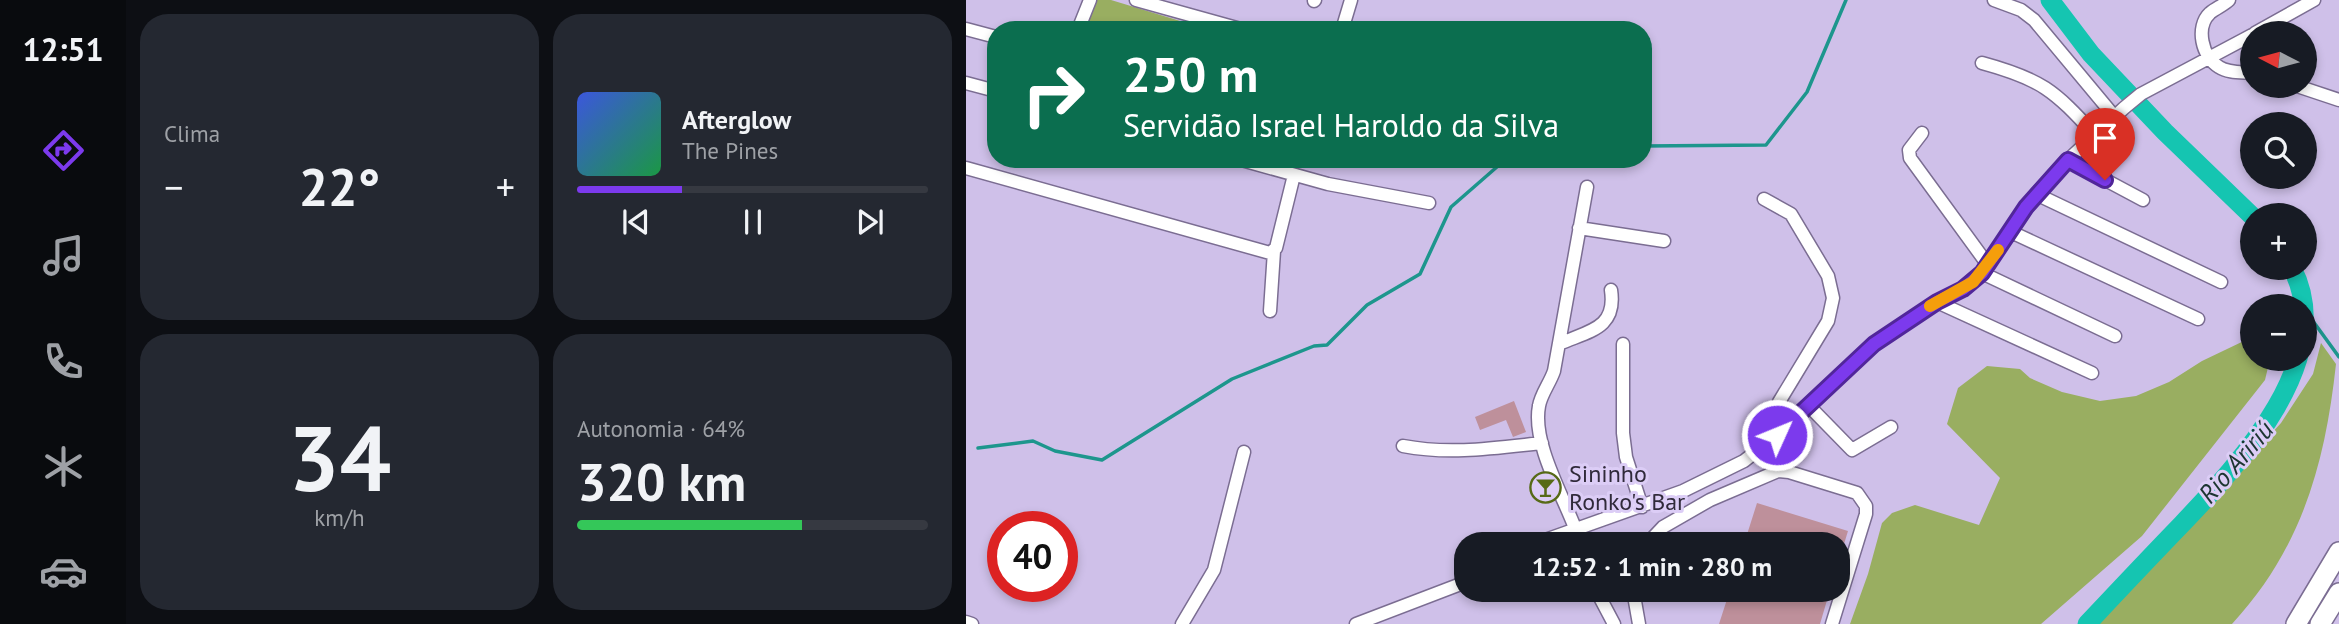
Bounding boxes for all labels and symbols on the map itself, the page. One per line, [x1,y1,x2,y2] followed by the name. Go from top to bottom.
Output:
[2240,21,2317,98] north arrow
[2075,108,2135,180] pin
[1740,398,1814,472] position arrow
[2191,414,2280,510] water label: Rio Aririú
[1569,458,1685,517] place label: Sininho Ronko's Bar
[1529,471,1563,505] bar icon: Sininho Ronko's Bar
[987,511,1078,602] speed limit sign: 40

